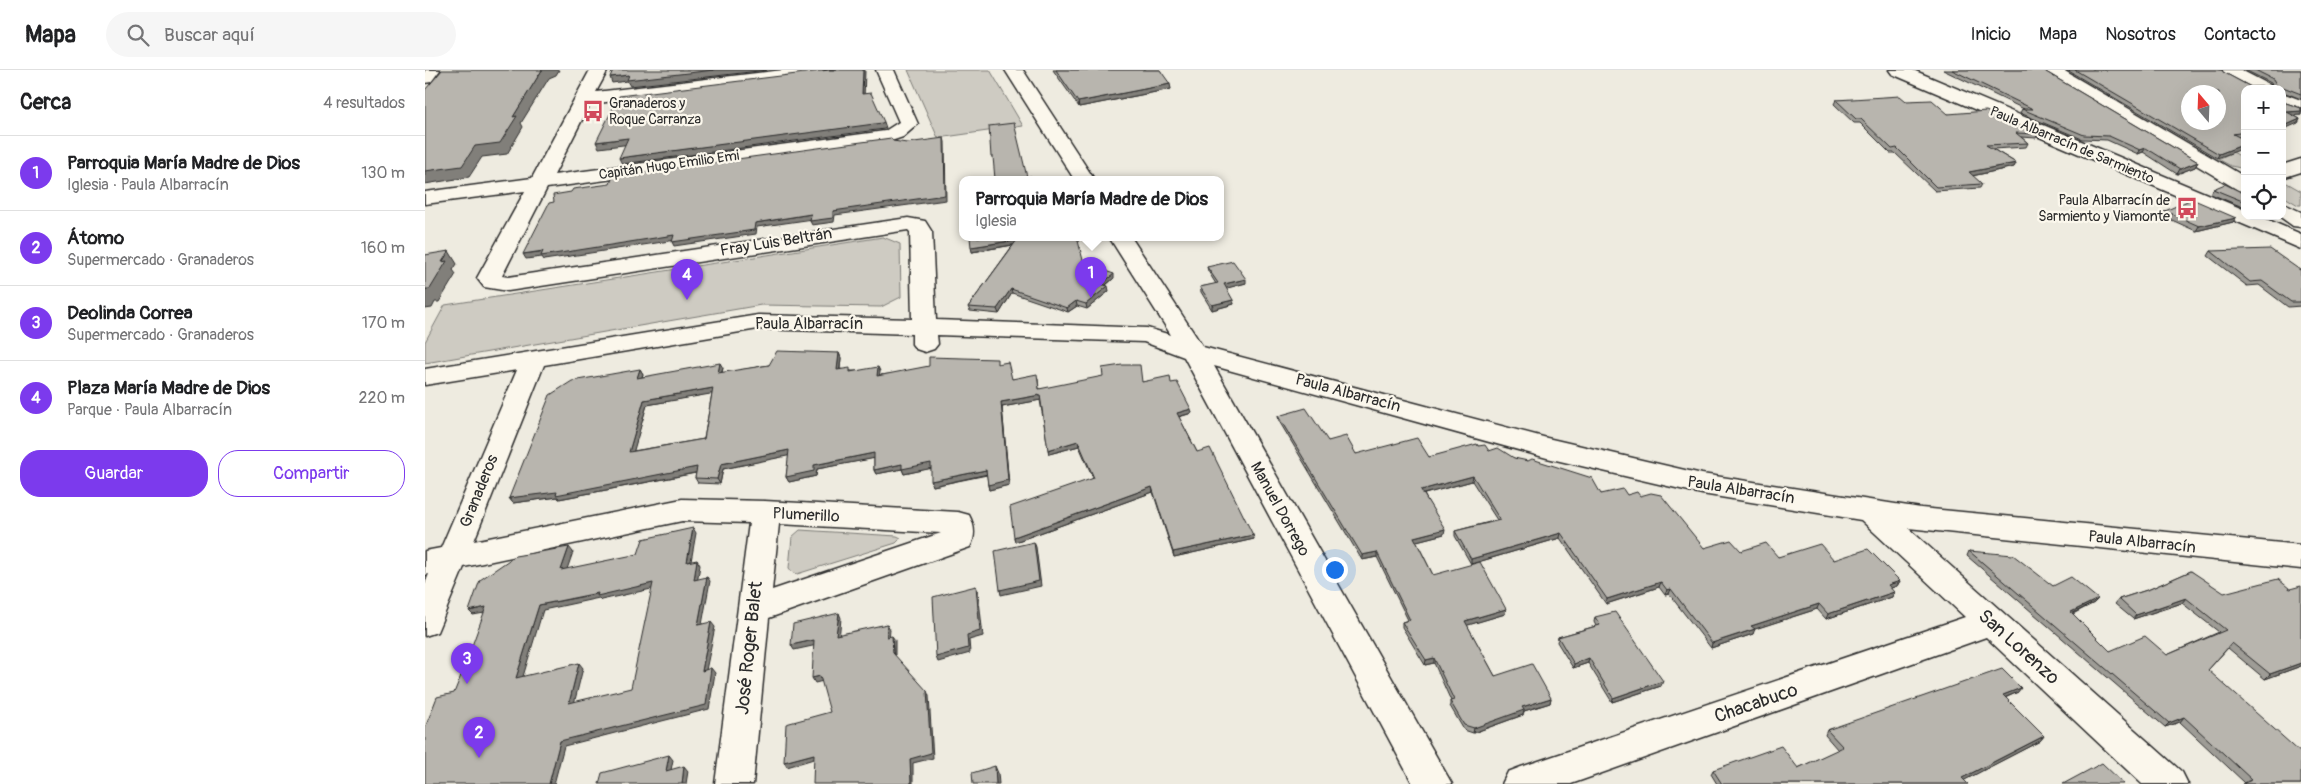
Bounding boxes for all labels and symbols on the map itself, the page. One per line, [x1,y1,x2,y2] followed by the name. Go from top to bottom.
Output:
[2181,85,2226,130] north arrow
[609,95,701,128] place label: Granaderos y Roque Carranza
[580,98,606,124] bus stop icon: Granaderos y Roque Carranza
[1987,103,2157,188] street label: Paula Albarracín de Sarmiento
[598,147,741,183] street label: Capitán Hugo Emilio Emi
[2038,192,2170,225] place label: Paula Albarracín de Sarmiento y Viamonte
[2174,195,2200,221] bus stop icon: Paula Albarracín de Sarmiento y Viamonte
[719,223,833,261] street label: Fray Luis Beltrán
[1075,257,1107,298] pin: 1
[671,259,703,300] pin: 4
[755,314,863,334] street label: Paula Albarracín
[1293,369,1403,417] street label: Paula Albarracín
[455,452,503,530] street label: Granaderos
[1246,458,1314,560] street label: Manuel Dorrego
[1686,472,1796,508] street label: Paula Albarracín
[772,503,840,527] street label: Plumerillo
[2087,526,2197,558] street label: Paula Albarracín
[1322,557,1348,583] your location
[730,580,768,716] street label: José Roger Balet
[1973,604,2065,690] street label: San Lorenzo
[451,643,483,684] pin: 3
[1711,678,1801,728] street label: Chacabuco
[463,717,495,758] pin: 2

